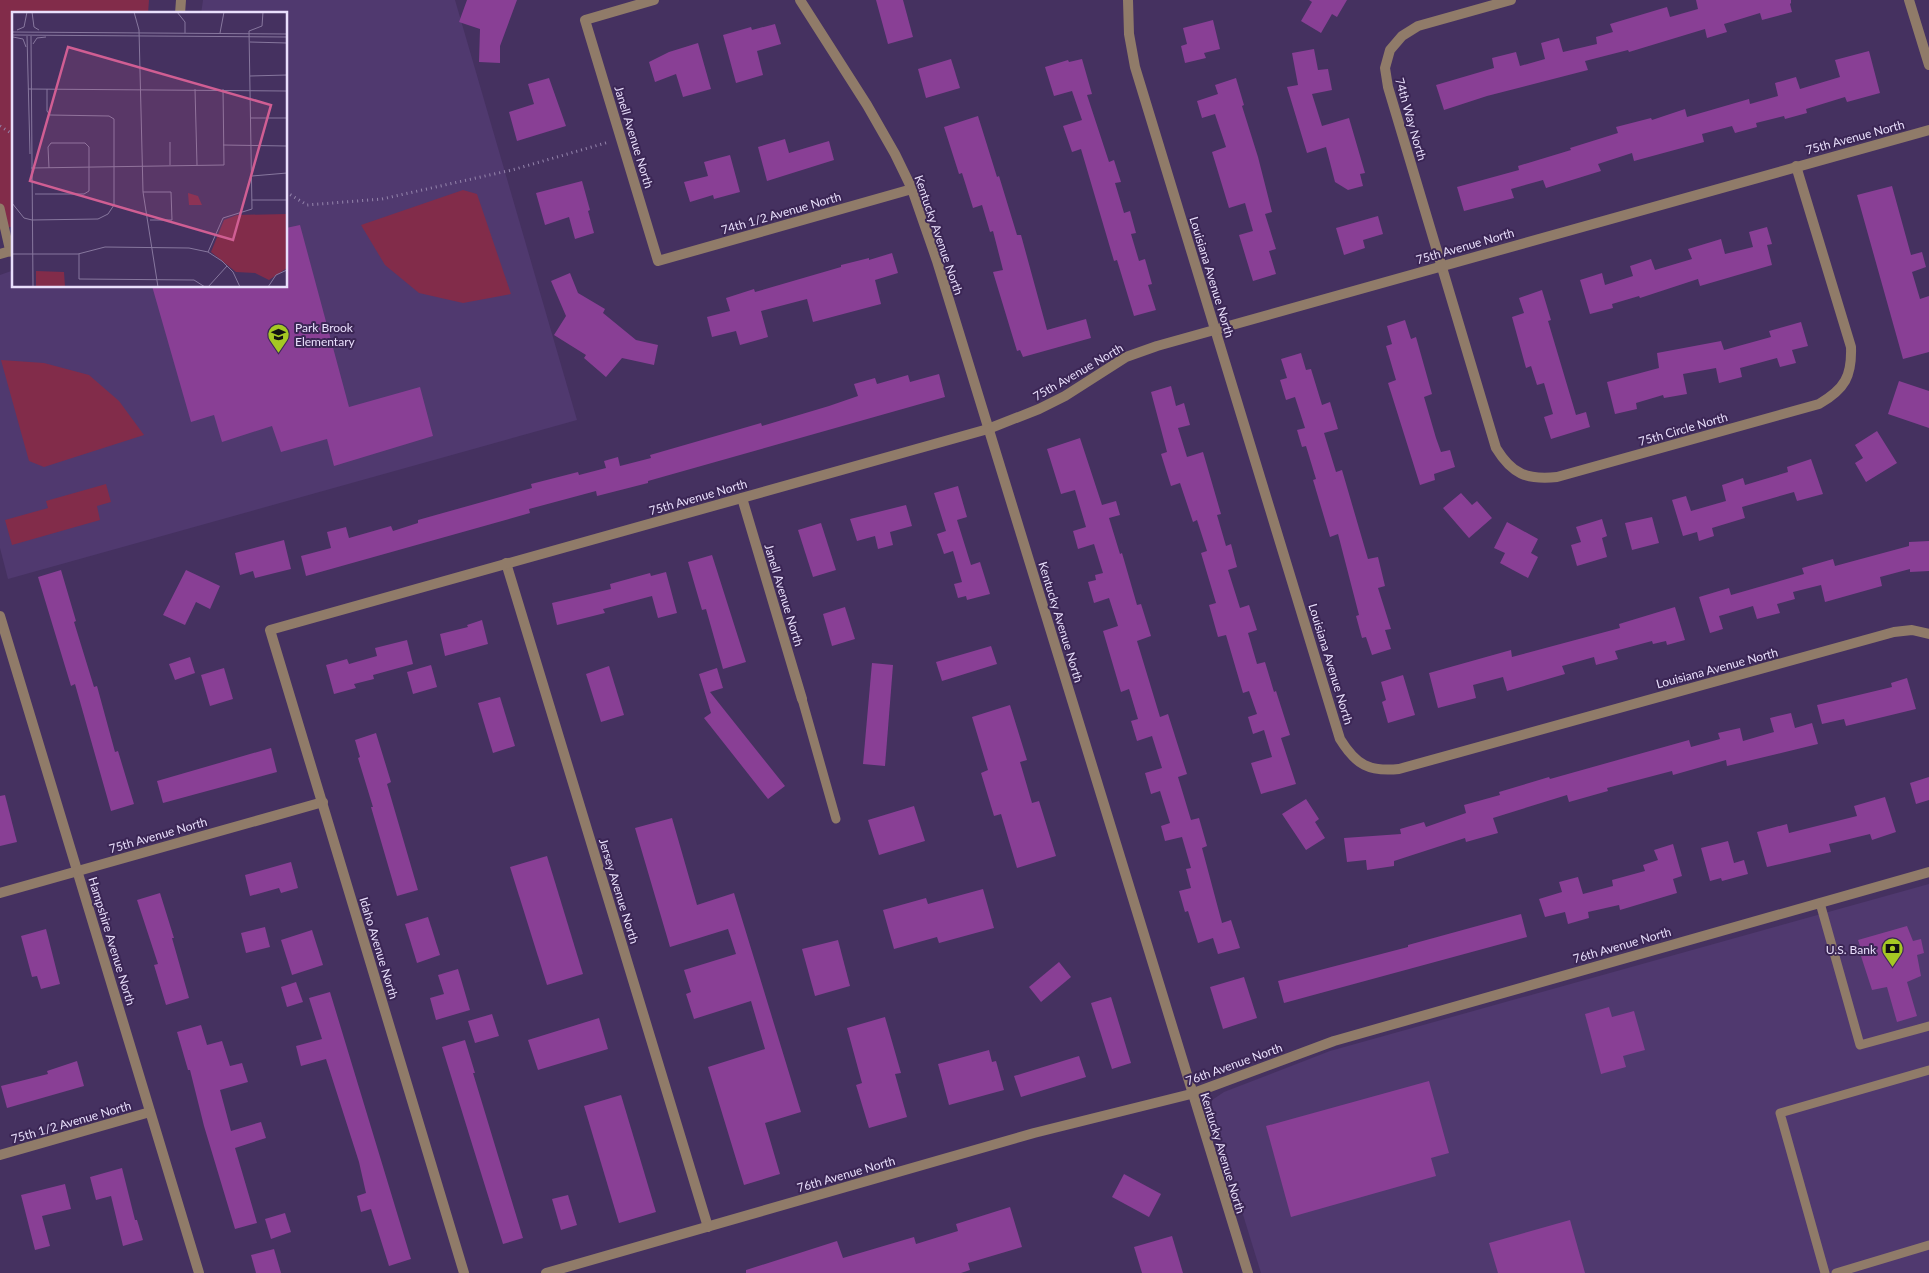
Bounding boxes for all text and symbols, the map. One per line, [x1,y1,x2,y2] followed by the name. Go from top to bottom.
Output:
[12,12,288,288] inset map
[1392,76,1430,162] street label: 74th Way North
[611,84,657,190] street label: Janell Avenue North
[1804,117,1906,157] street label: 75th Avenue North
[911,173,967,297] street label: Kentucky Avenue North
[719,189,843,237] street label: 74th 1/2 Avenue North
[1186,215,1238,339] street label: Louisiana Avenue North
[1414,225,1516,267] street label: 75th Avenue North
[295,320,355,349] place label: Park Brook Elementary
[267,322,291,353] school or university icon: Park Brook Elementary
[1030,340,1126,404] street label: 75th Avenue North
[1637,409,1729,449] street label: 75th Circle North
[647,476,749,518] street label: 75th Avenue North
[761,542,807,648] street label: Janell Avenue North
[1035,560,1087,684] street label: Kentucky Avenue North
[1305,602,1357,726] street label: Louisiana Avenue North
[1654,645,1780,691] street label: Louisiana Avenue North
[107,814,209,856] street label: 75th Avenue North
[596,836,642,946] street label: Jersey Avenue North
[85,875,139,1007] street label: Hampshire Avenue North
[356,895,402,1001] street label: Idaho Avenue North
[1571,924,1673,966] street label: 76th Avenue North
[1880,937,1904,968] bank icon: U.S. Bank
[1826,942,1877,957] place label: U.S. Bank
[1184,1040,1284,1088] street label: 76th Avenue North
[1197,1091,1249,1215] street label: Kentucky Avenue North
[9,1098,133,1146] street label: 75th 1/2 Avenue North
[795,1153,897,1195] street label: 76th Avenue North

